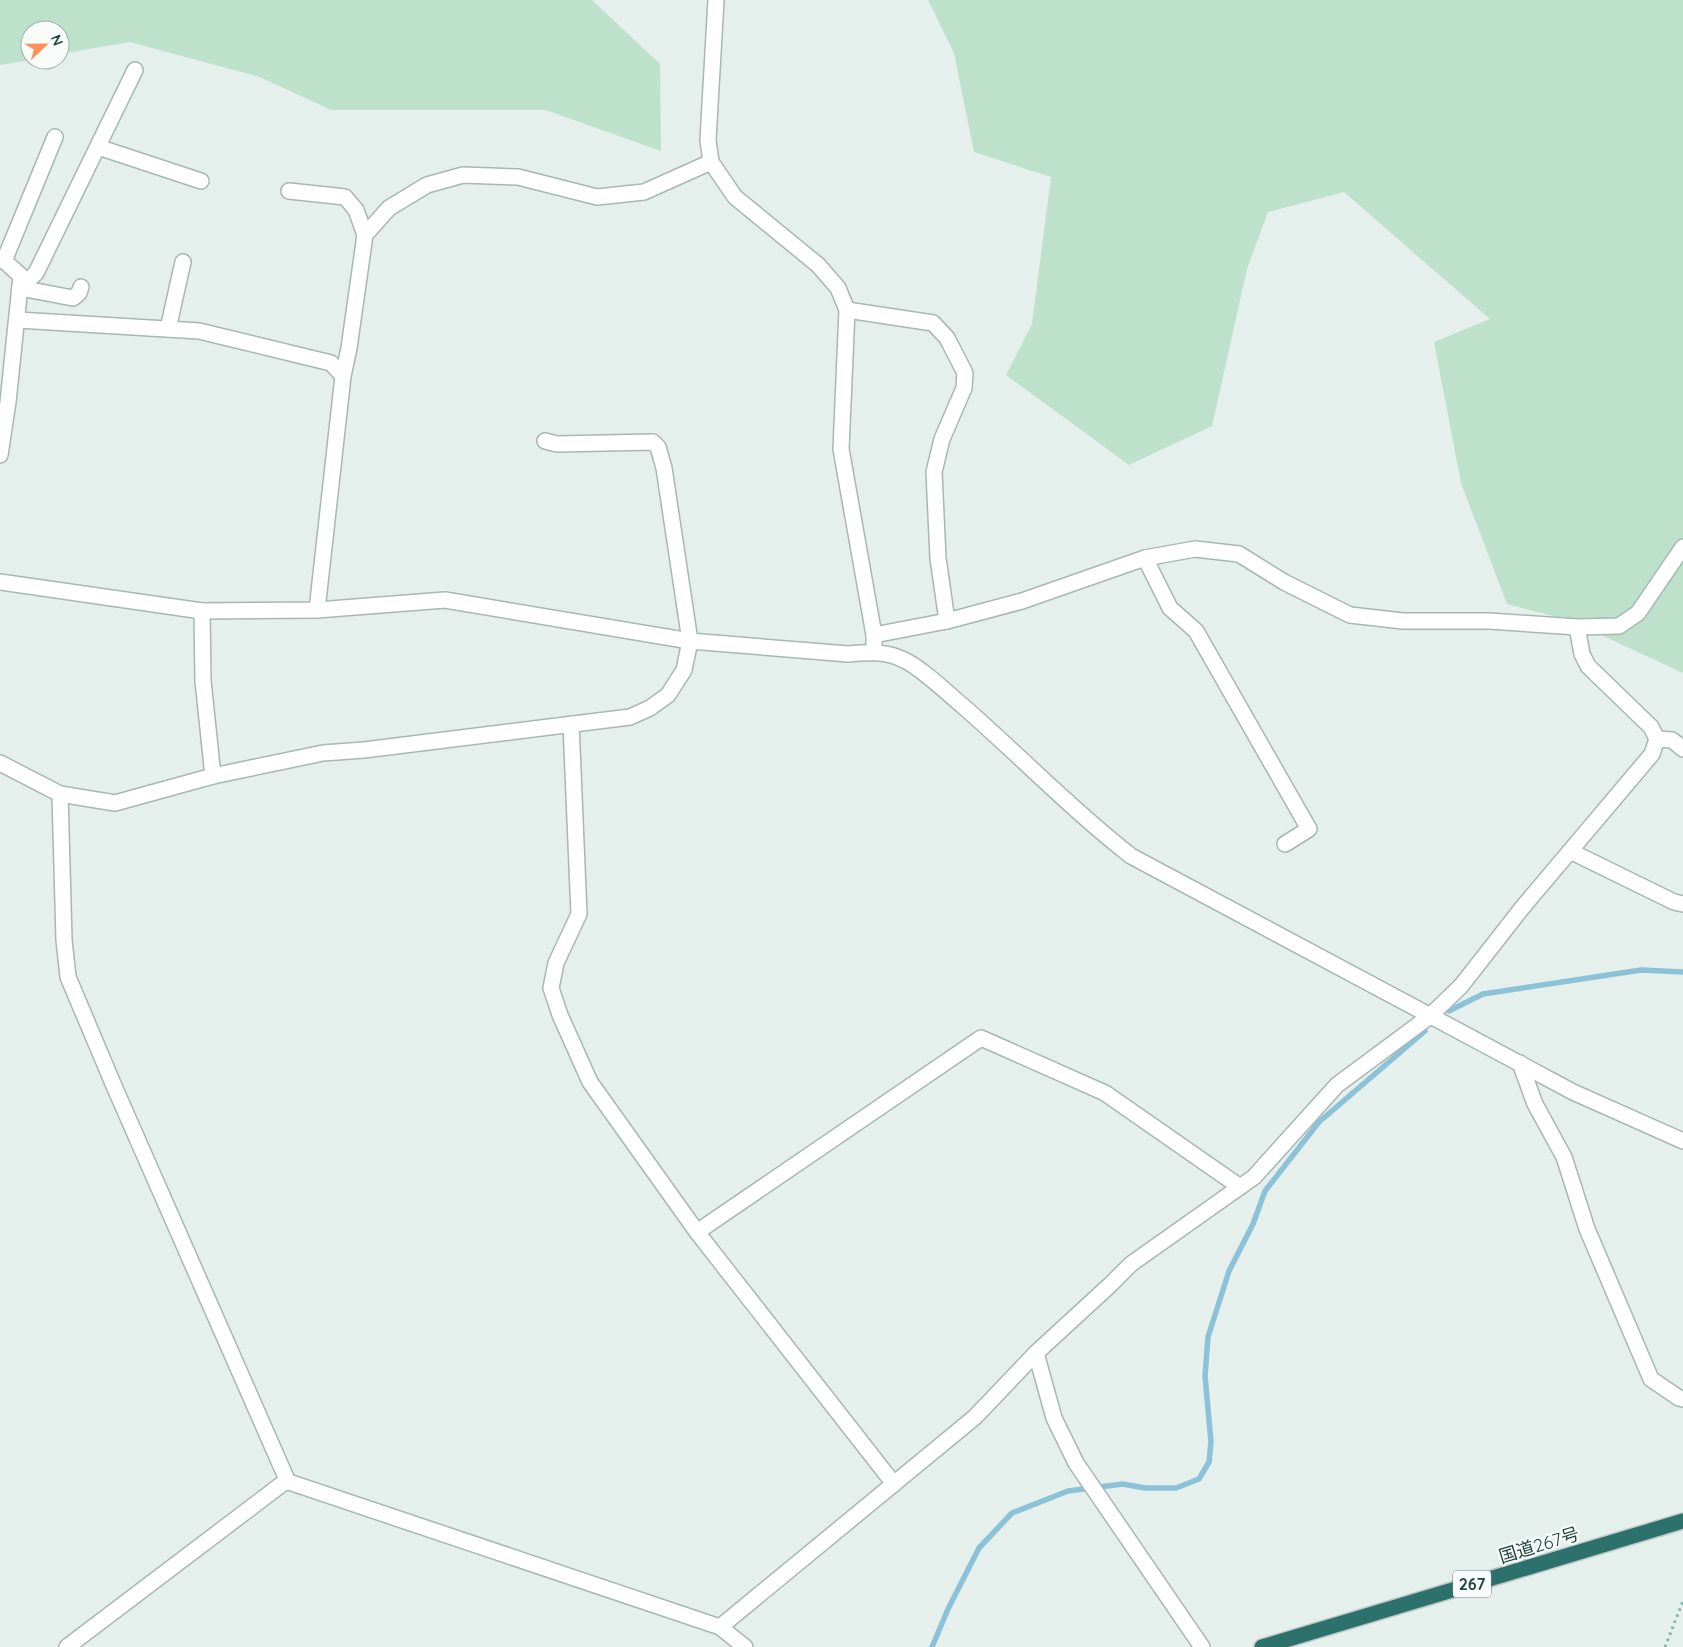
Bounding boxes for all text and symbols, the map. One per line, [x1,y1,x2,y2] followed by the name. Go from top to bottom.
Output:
[20,20,70,70] north arrow
[47,32,67,48] text: N
[1496,1522,1582,1568] street label: 国道267号
[1453,1570,1491,1598] road number: 267

